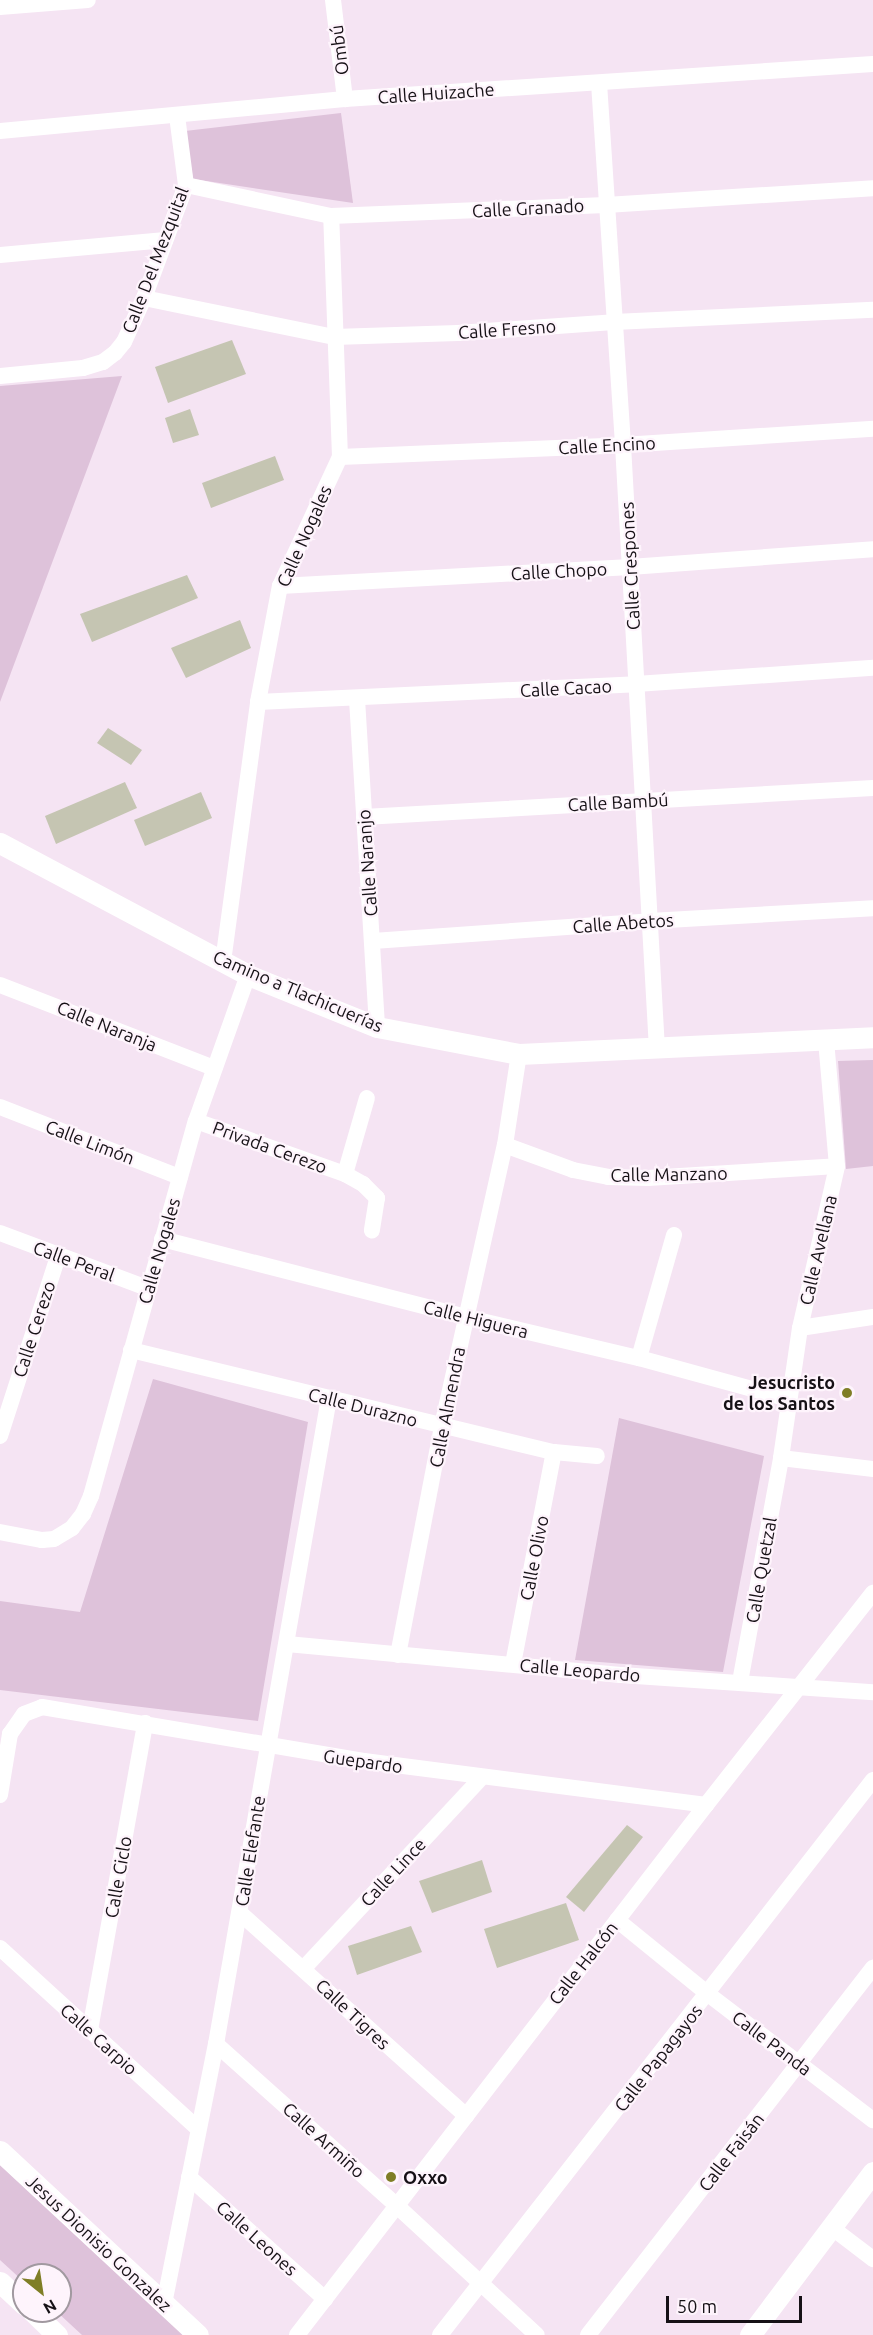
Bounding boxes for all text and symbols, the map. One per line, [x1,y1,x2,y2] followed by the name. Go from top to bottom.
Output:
[325,24,353,76] street label: Ombú
[377,78,495,108] street label: Calle Huizache
[117,184,193,336] street label: Calle Del Mezquital
[471,194,585,222] street label: Calle Granado
[457,315,557,343] street label: Calle Fresno
[558,432,656,458] street label: Calle Encino
[272,482,336,590] street label: Calle Nogales
[616,501,644,631] street label: Calle Crespones
[510,558,608,584] street label: Calle Chopo
[519,675,613,701] street label: Calle Cacao
[567,789,669,815] street label: Calle Bambú
[352,809,382,917] street label: Calle Naranjo
[572,909,674,937] street label: Calle Abetos
[210,945,386,1037] street label: Camino a Tlachicuerías
[54,996,160,1056] street label: Calle Naranja
[42,1115,138,1169] street label: Calle Limón
[210,1116,330,1178] street label: Privada Cerezo
[610,1162,728,1186] street label: Calle Manzano
[795,1193,841,1307] street label: Calle Avellana
[134,1196,184,1306] street label: Calle Nogales
[30,1236,118,1286] street label: Calle Peral
[8,1278,60,1380] street label: Calle Cerezo
[421,1296,531,1342] street label: Calle Higuera
[425,1345,469,1469] street label: Calle Almendra
[723,1372,835,1414] place label: Jesucristo de los Santos
[306,1383,420,1431] street label: Calle Durazno
[840,1386,854,1400] marker: Jesucristo de los Santos
[515,1514,553,1602] street label: Calle Olivo
[741,1515,781,1625] street label: Calle Quetzal
[519,1654,641,1686] street label: Calle Leopardo
[322,1745,404,1777] street label: Guepardo
[231,1794,269,1908] street label: Calle Elefante
[356,1833,430,1911] street label: Calle Lince
[100,1834,136,1920] street label: Calle Ciclo
[544,1917,622,2009] street label: Calle Halcón
[311,1974,395,2054] street label: Calle Tigres
[56,1999,142,2079] street label: Calle Carpio
[609,2000,707,2116] street label: Calle Papagayos
[728,2006,816,2080] street label: Calle Panda
[278,2098,370,2182] street label: Calle Armiño
[694,2108,768,2196] street label: Calle Faisán
[403,2166,448,2188] place label: Oxxo
[22,2170,176,2316] street label: Jesus Dionisio Gonzalez
[384,2170,398,2184] marker: Oxxo
[212,2196,302,2280] street label: Calle Leones
[12,2263,72,2323] north arrow
[669,2284,806,2322] scale bar
[40,2296,60,2318] text: N
[677,2296,717,2316] text: 50 m

